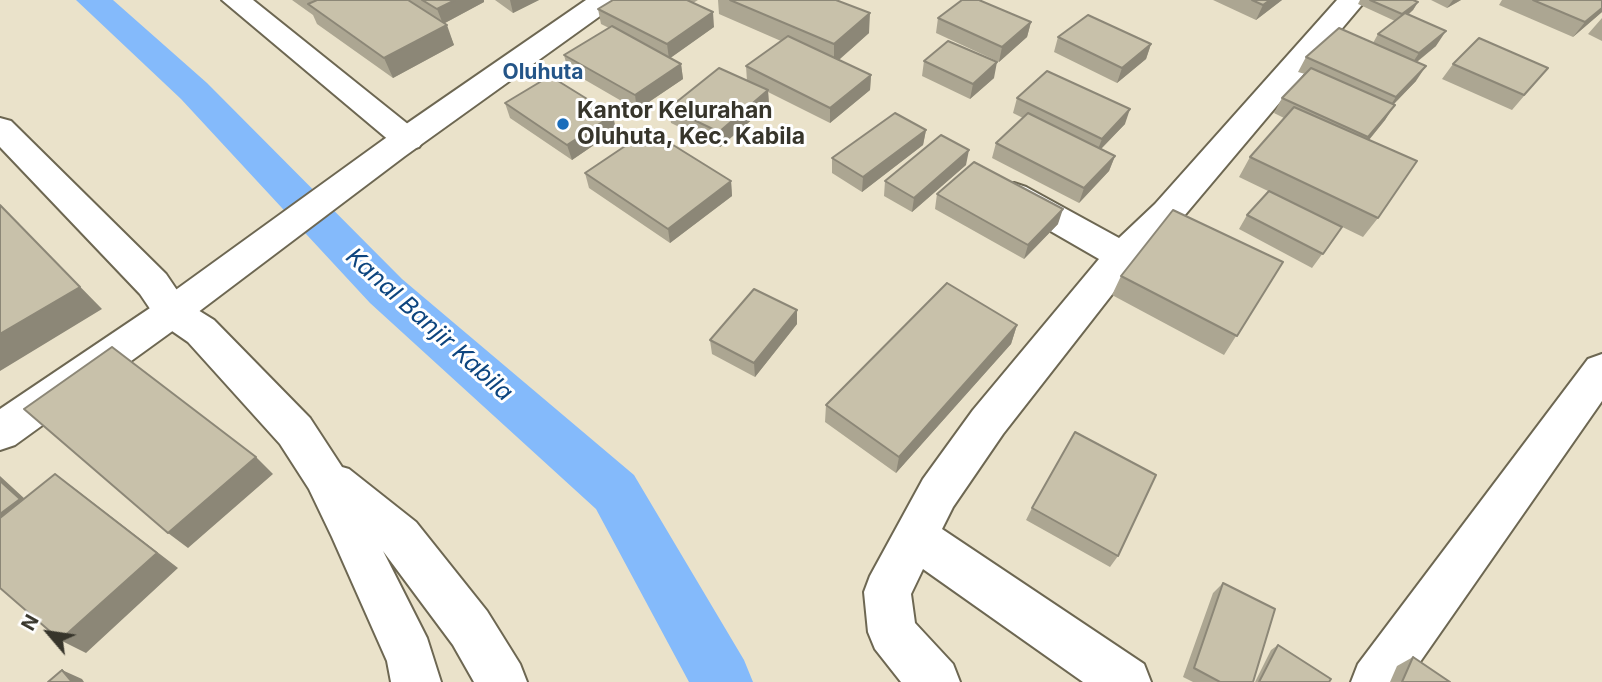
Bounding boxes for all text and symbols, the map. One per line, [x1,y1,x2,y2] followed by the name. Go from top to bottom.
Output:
[502,60,584,86] district label: Oluhuta
[577,97,805,151] place label: Kantor Kelurahan Oluhuta, Kec. Kabila
[555,116,571,132] marker: Kantor Kelurahan Oluhuta, Kec. Kabila
[340,243,518,407] water label: Kanal Banjir Kabila
[14,598,84,668] north arrow
[17,611,44,634] text: N

